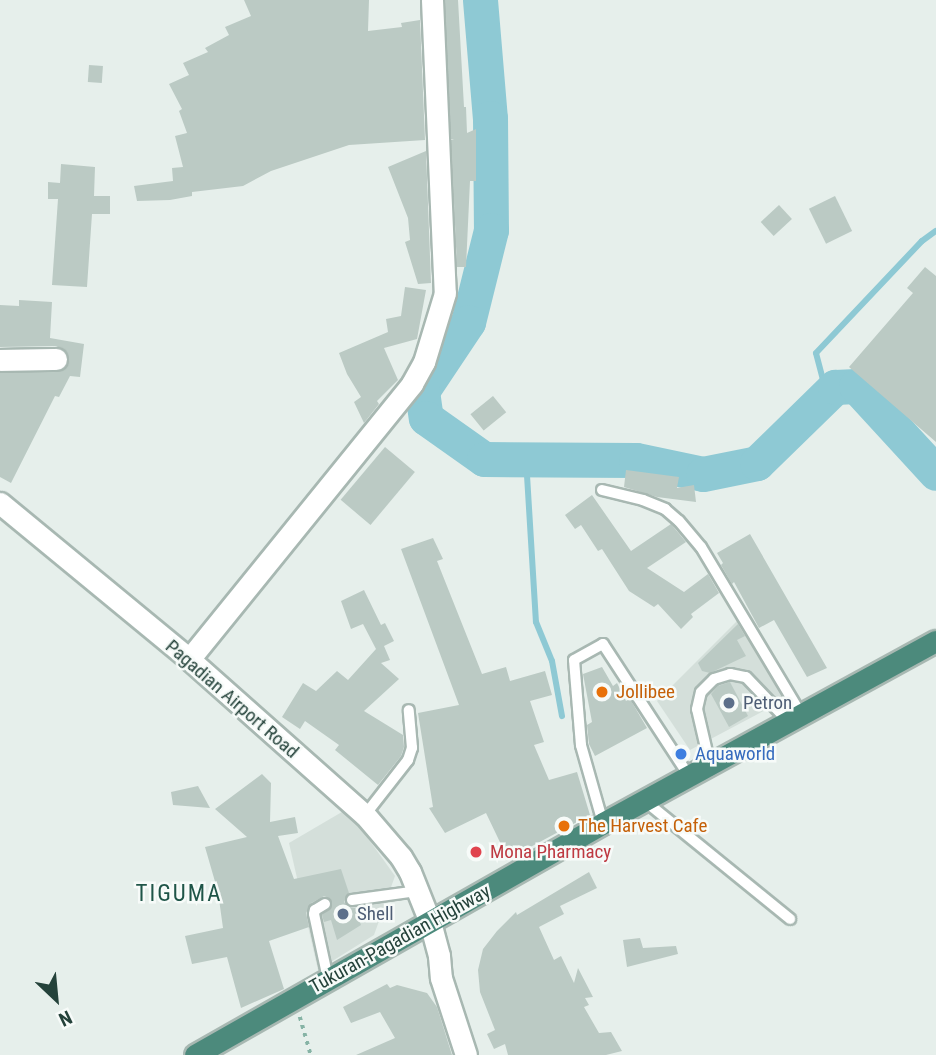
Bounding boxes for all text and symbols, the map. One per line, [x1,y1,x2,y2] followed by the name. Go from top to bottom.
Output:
[161,635,303,763] street label: Pagadian Airport Road
[616,681,675,703] place label: Jollibee
[594,684,610,700] marker: Jollibee
[743,692,792,714] place label: Petron
[721,695,737,711] marker: Petron
[695,743,775,765] place label: Aquaworld
[673,746,689,762] marker: Aquaworld
[578,815,707,837] place label: The Harvest Cafe
[556,818,572,834] marker: The Harvest Cafe
[490,841,611,863] place label: Mona Pharmacy
[468,844,484,860] marker: Mona Pharmacy
[136,880,222,908] district label: TIGUMA
[306,880,494,998] street label: Tukuran-Pagadian Highway
[357,903,394,925] place label: Shell
[335,906,351,922] marker: Shell
[21,964,91,1034] north arrow
[55,1005,76,1031] text: N

